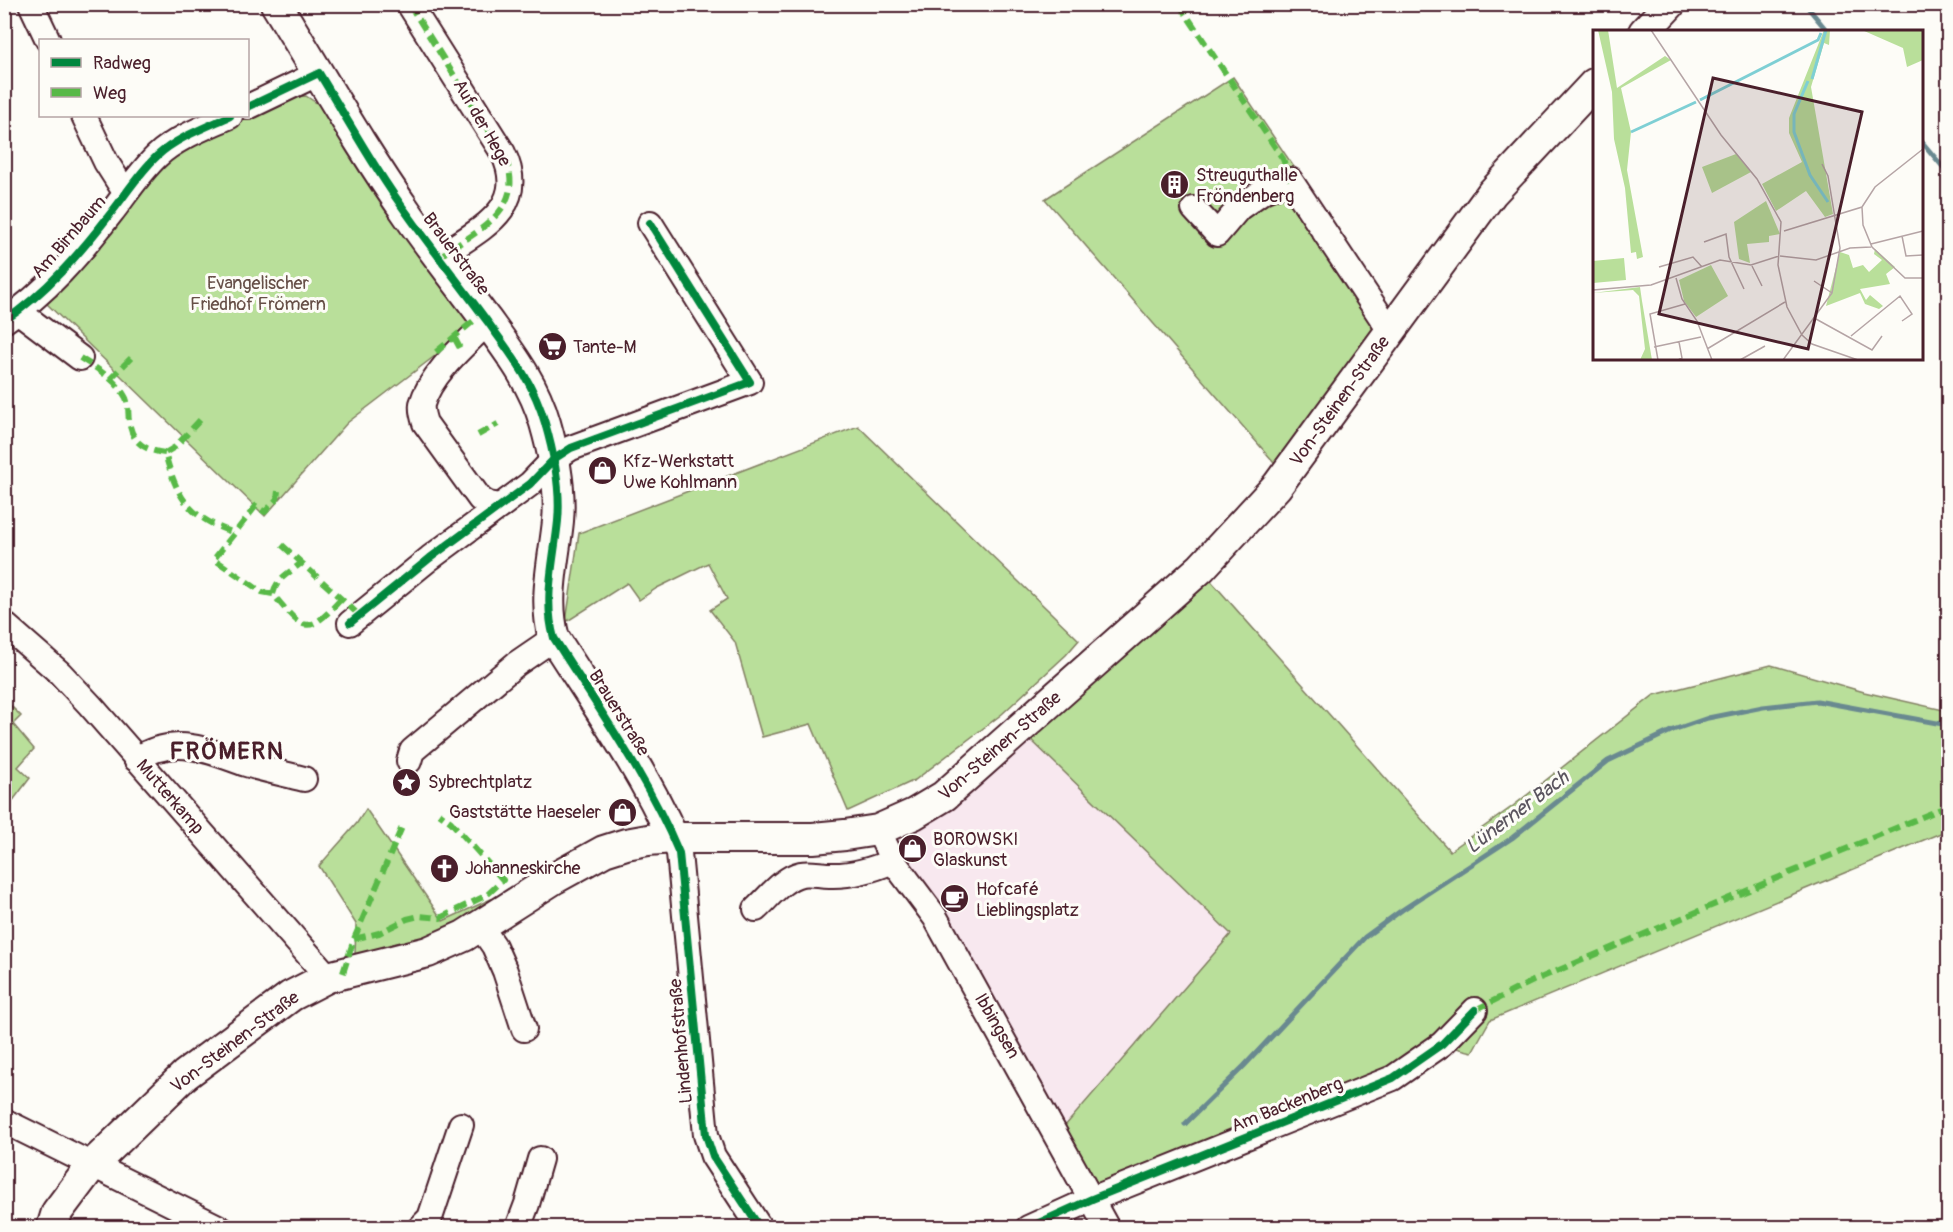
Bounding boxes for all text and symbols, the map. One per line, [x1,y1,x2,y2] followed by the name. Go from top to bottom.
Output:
[1593,30,1923,360] inset map
[39,39,249,117] legend
[93,52,151,75] text: Radweg
[448,75,516,171] street label: Auf der Hege
[93,82,126,105] text: Weg
[1196,164,1297,208] place label: Streuguthalle Fröndenberg
[1159,169,1191,201] building icon: Streuguthalle Fröndenberg
[27,191,111,283] street label: Am Birnbaum
[417,208,495,300] street label: Brauerstraße
[190,272,326,316] park label: Evangelischer Friedhof Frömern
[536,331,568,363] supermarket icon: Tante-M
[1285,331,1395,471] street label: Von-Steinen-Straße
[573,336,637,359] place label: Tante-M
[623,450,737,494] place label: Kfz-Werkstatt Uwe Kohlmann
[586,455,618,487] shop icon: Kfz-Werkstatt Uwe Kohlmann
[583,665,655,761] street label: Brauerstraße
[934,686,1066,806] street label: Von-Steinen-Straße
[170,737,284,766] district label: FRÖMERN
[131,755,209,839] street label: Mutterkamp
[1460,764,1575,859] water label: Lünerner Bach
[391,766,423,798] place icon: Sybrechtplatz
[428,771,532,794] place label: Sybrechtplatz
[606,796,638,828] shop icon: Gaststätte Haeseler
[449,801,602,824] place label: Gaststätte Haeseler
[933,828,1018,872] place label: BOROWSKI Glaskunst
[896,833,928,865] shop icon: BOROWSKI Glaskunst
[428,852,460,884] church icon: Johanneskirche
[465,857,581,880] place label: Johanneskirche
[976,878,1079,922] place label: Hofcafé Lieblingsplatz
[939,883,971,915] cafe icon: Hofcafé Lieblingsplatz
[664,977,698,1104] street label: Lindenhofstraße
[166,986,304,1098] street label: Von-Steinen-Straße
[969,989,1025,1063] street label: Ibbingsen
[1228,1072,1346,1138] street label: Am Backenberg

